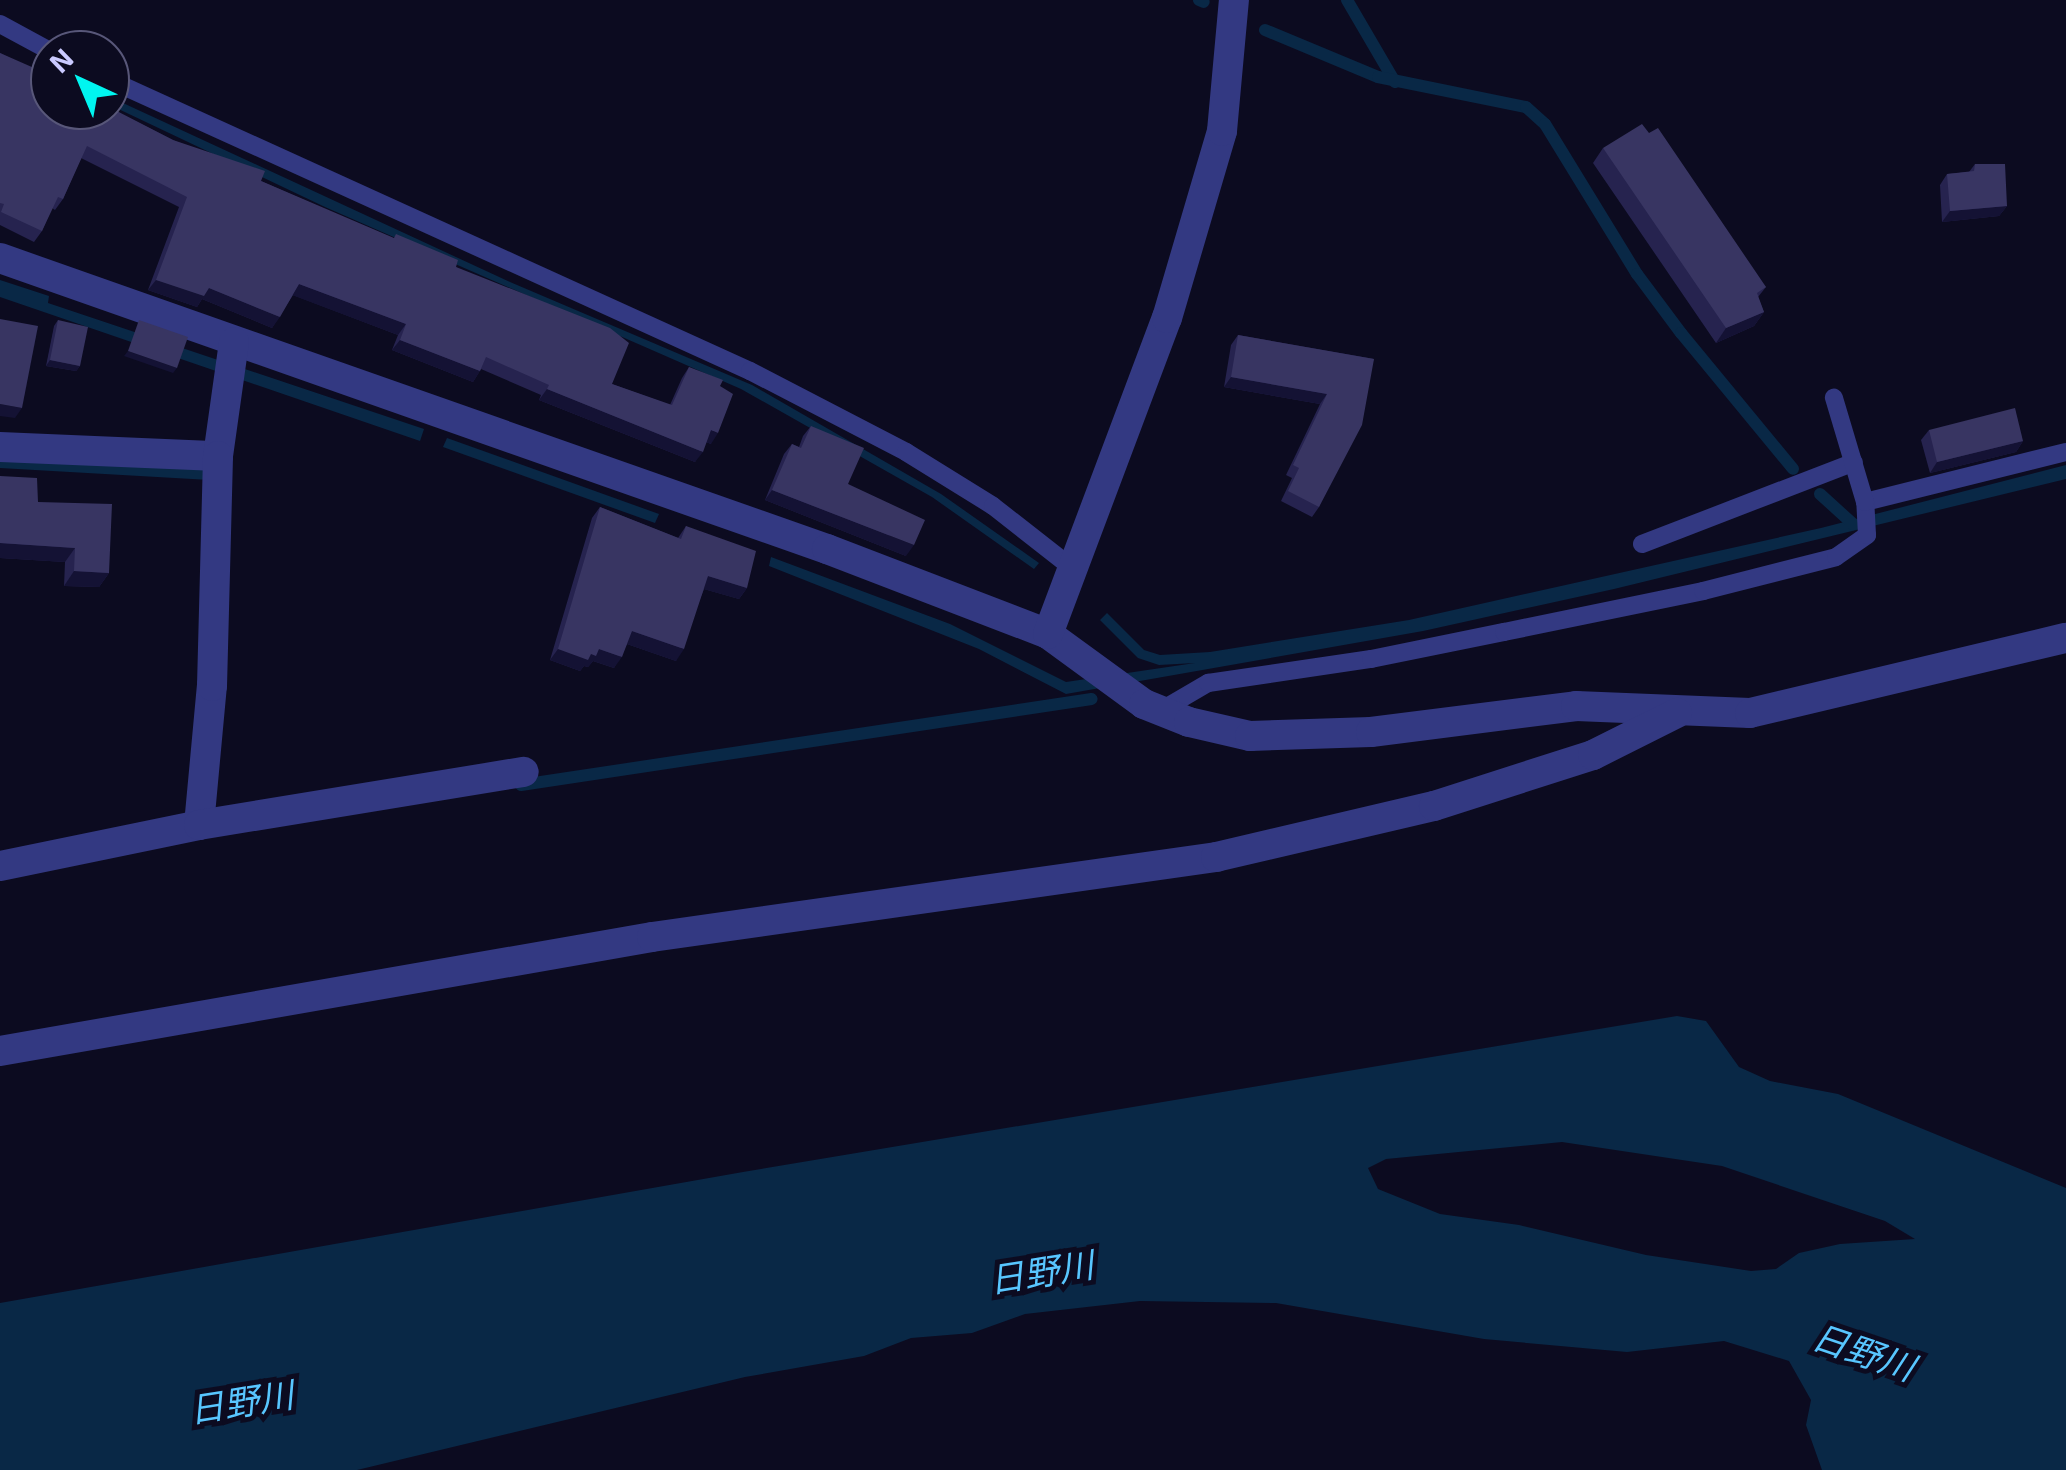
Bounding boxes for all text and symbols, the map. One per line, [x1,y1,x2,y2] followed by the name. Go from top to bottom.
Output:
[30,30,130,130] north arrow
[41,41,80,79] text: N
[986,1242,1096,1300] water label: 日野川
[1808,1314,1920,1388] water label: 日野川
[186,1372,296,1430] water label: 日野川

